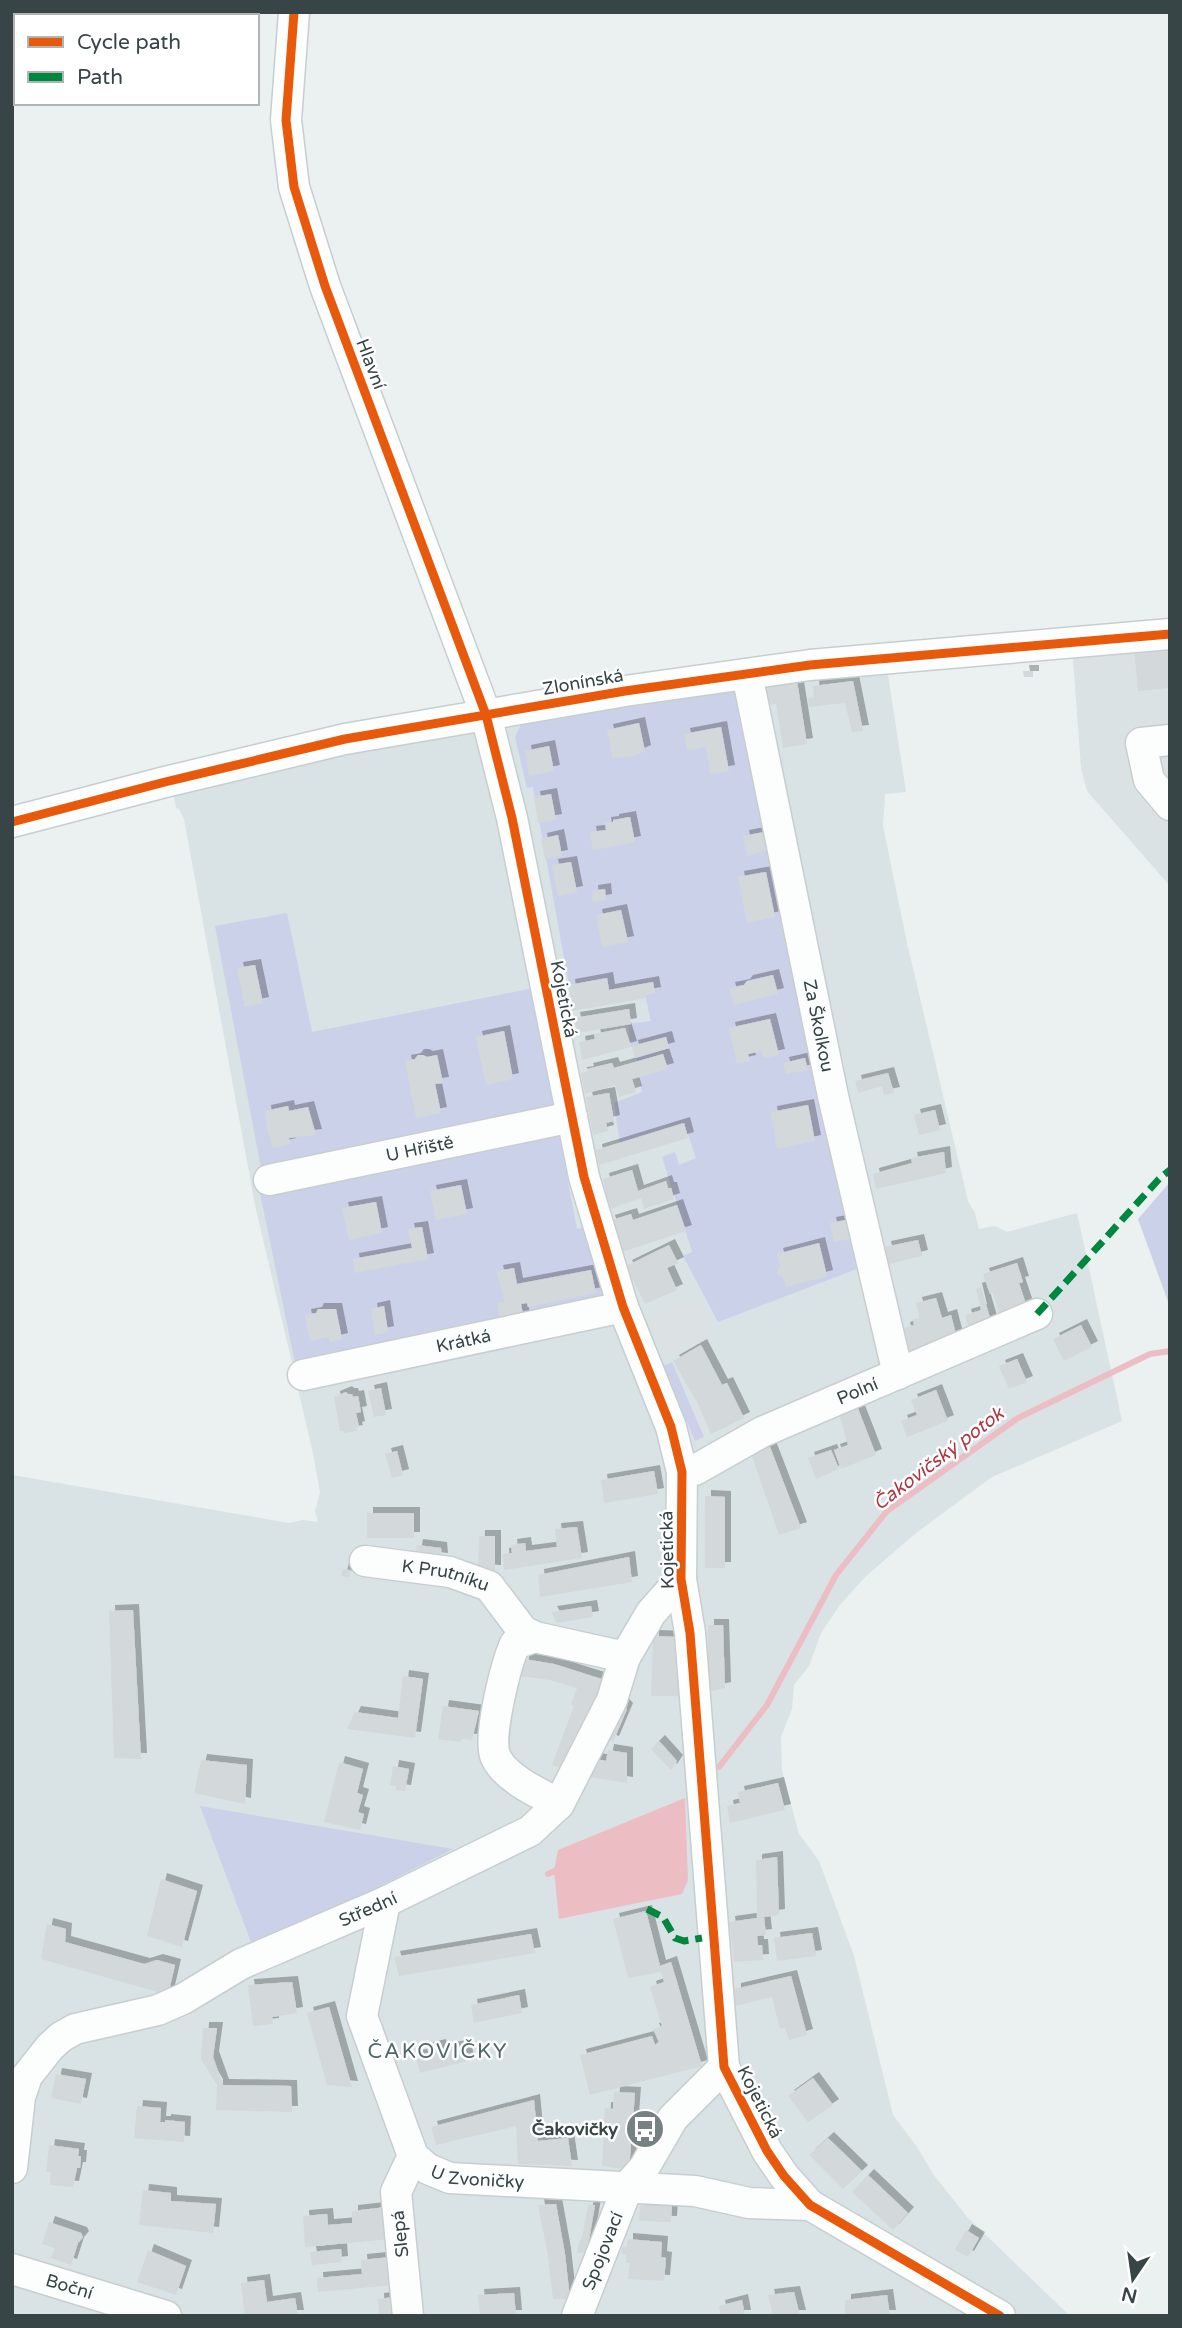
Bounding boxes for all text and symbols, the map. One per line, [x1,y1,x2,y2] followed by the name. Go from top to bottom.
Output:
[14,14,259,105] legend
[77,30,181,55] text: Cycle path
[77,65,123,90] text: Path
[351,335,391,393] street label: Hlavní
[541,664,625,700] street label: Zlonínská
[546,958,582,1040] street label: Kojetická
[799,978,839,1074] street label: Za Školkou
[384,1131,456,1166] street label: U Hřiště
[434,1324,493,1357] street label: Krátká
[833,1372,882,1410] street label: Polní
[869,1402,1009,1515] water label: Čakovičský potok
[655,1511,679,1589] street label: Kojetická
[400,1555,492,1596] street label: K Prutníku
[335,1887,401,1932] street label: Střední
[367,2039,509,2064] district label: ČAKOVIČKY
[732,2062,788,2142] street label: Kojetická
[624,2108,666,2150] bus stop icon: Čakovičky
[532,2118,618,2140] place label: Čakovičky
[427,2160,525,2193] street label: U Zvoničky
[577,2208,628,2293] street label: Spojovací
[387,2209,413,2259] street label: Slepá
[1098,2244,1168,2314] north arrow
[43,2269,96,2304] street label: Boční
[1119,2282,1139,2307] text: N

